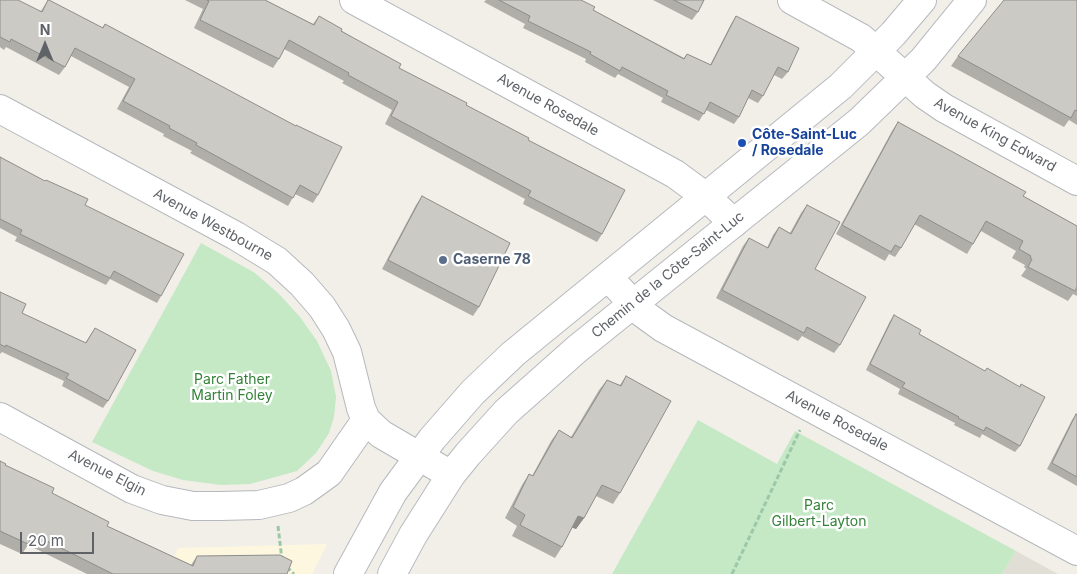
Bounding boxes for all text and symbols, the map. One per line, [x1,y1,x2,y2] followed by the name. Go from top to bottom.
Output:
[20,20,70,70] north arrow
[40,21,50,38] text: N
[494,70,602,140] street label: Avenue Rosedale
[931,94,1059,176] street label: Avenue King Edward
[752,127,857,160] place label: Côte-Saint-Luc / Rosedale
[736,137,748,149] marker: Côte-Saint-Luc / Rosedale
[151,185,275,265] street label: Avenue Westbourne
[588,208,748,342] street label: Chemin de la Côte-Saint-Luc
[453,252,531,268] place label: Caserne 78
[437,254,449,266] marker: Caserne 78
[191,372,273,404] park label: Parc Father Martin Foley
[783,387,891,455] street label: Avenue Rosedale
[65,446,149,500] street label: Avenue Elgin
[772,498,866,530] park label: Parc Gilbert-Layton
[22,522,96,554] scale bar
[28,531,64,550] text: 20 m

